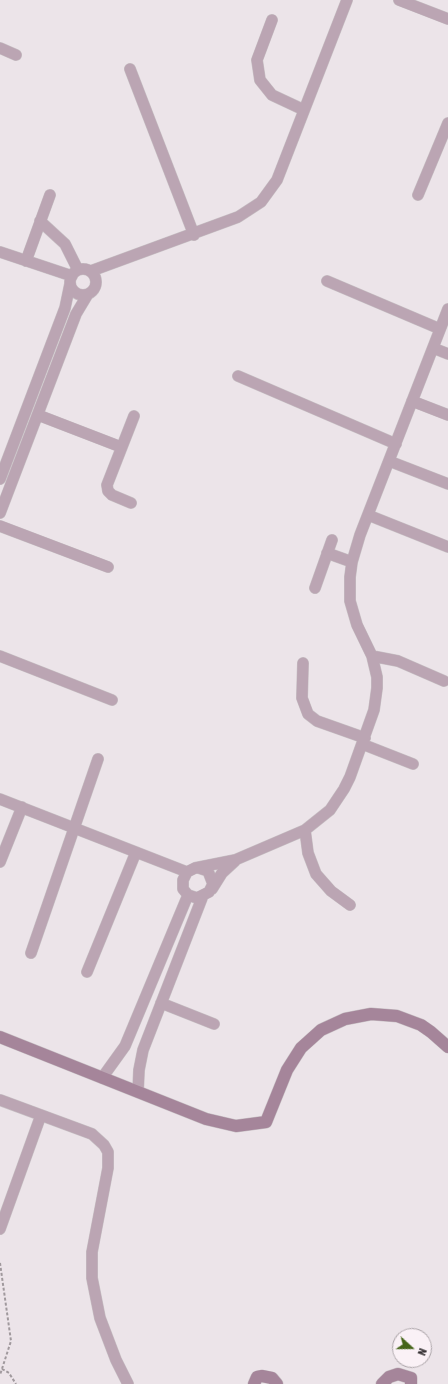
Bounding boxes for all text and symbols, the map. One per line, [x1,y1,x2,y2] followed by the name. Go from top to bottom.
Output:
[392,1328,432,1368] north arrow
[416,1347,429,1357] text: N

